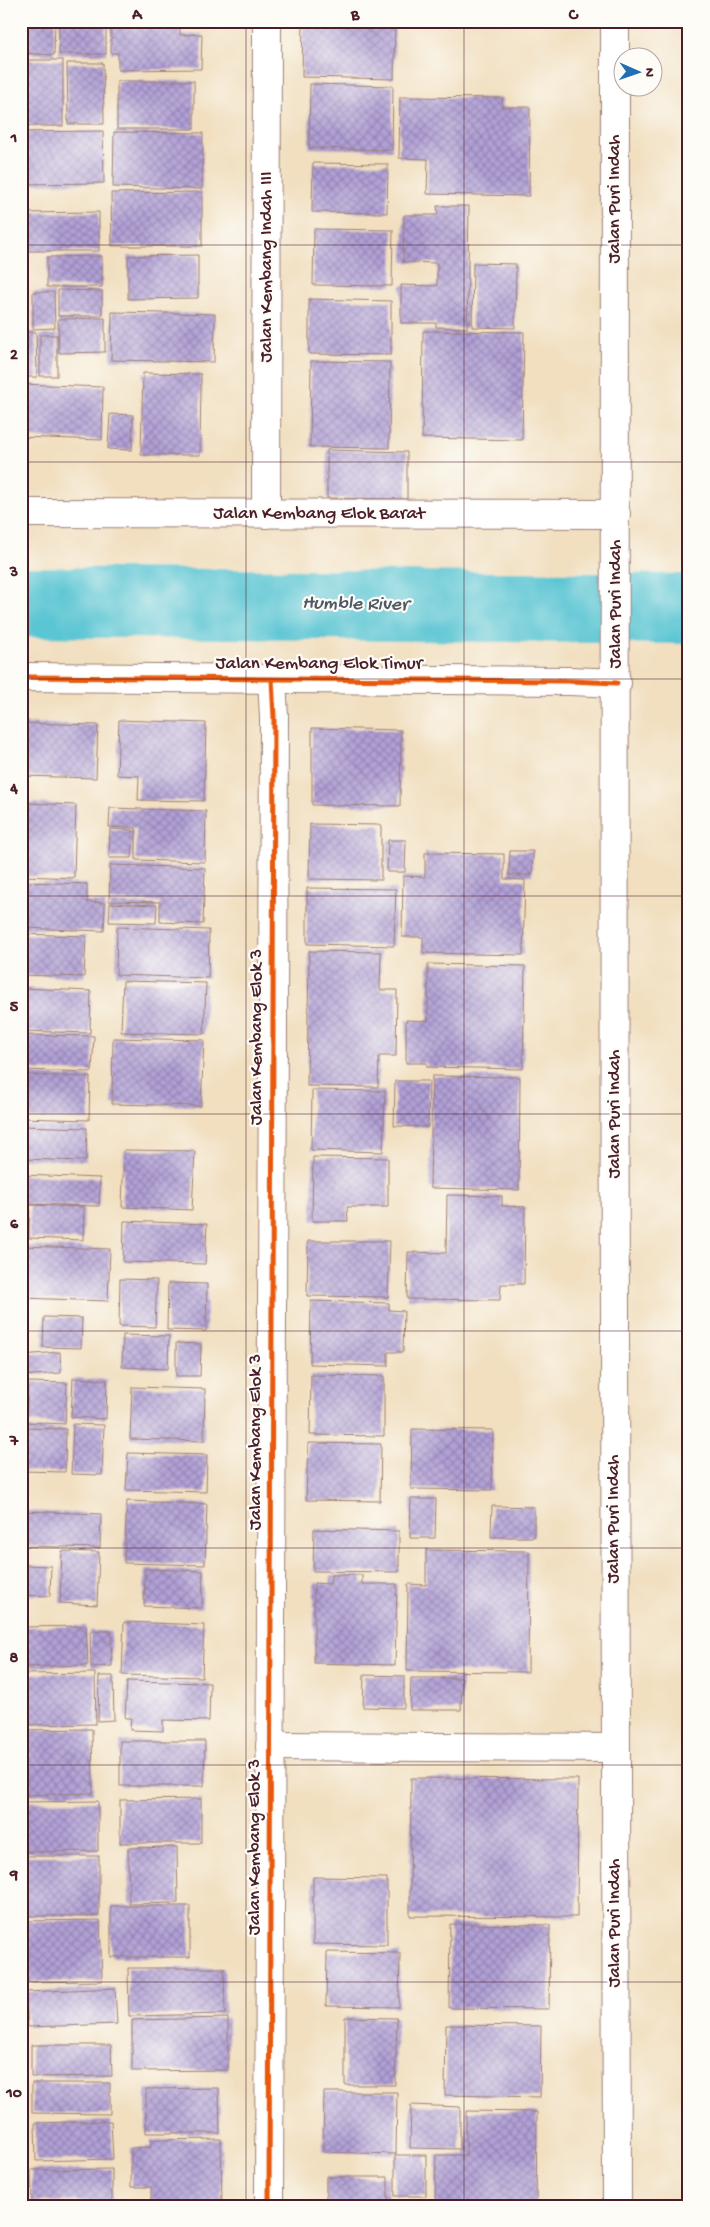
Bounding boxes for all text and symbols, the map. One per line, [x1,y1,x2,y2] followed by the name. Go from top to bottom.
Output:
[131,7,143,26] text: A
[350,7,360,26] text: B
[568,7,579,26] text: C
[612,48,662,98] north arrow
[640,68,657,77] text: N
[10,130,17,149] text: 1
[604,134,627,264] street label: Jalan Puri Indah
[256,171,279,363] street label: Jalan Kembang Indah III
[10,347,18,366] text: 2
[213,503,427,526] street label: Jalan Kembang Elok Barat
[605,539,628,669] street label: Jalan Puri Indah
[9,564,18,583] text: 3
[302,593,412,617] water label: Humble River
[216,653,425,676] street label: Jalan Kembang Elok Timur
[9,781,18,800] text: 4
[246,949,269,1125] street label: Jalan Kembang Elok 3
[10,999,19,1018] text: 5
[604,1049,627,1179] street label: Jalan Puri Indah
[10,1216,19,1235] text: 6
[245,1354,268,1530] street label: Jalan Kembang Elok 3
[9,1433,19,1452] text: 7
[603,1454,626,1584] street label: Jalan Puri Indah
[10,1650,19,1669] text: 8
[244,1759,267,1935] street label: Jalan Kembang Elok 3
[604,1858,627,1988] street label: Jalan Puri Indah
[9,1867,18,1886] text: 9
[5,2085,22,2104] text: 10

